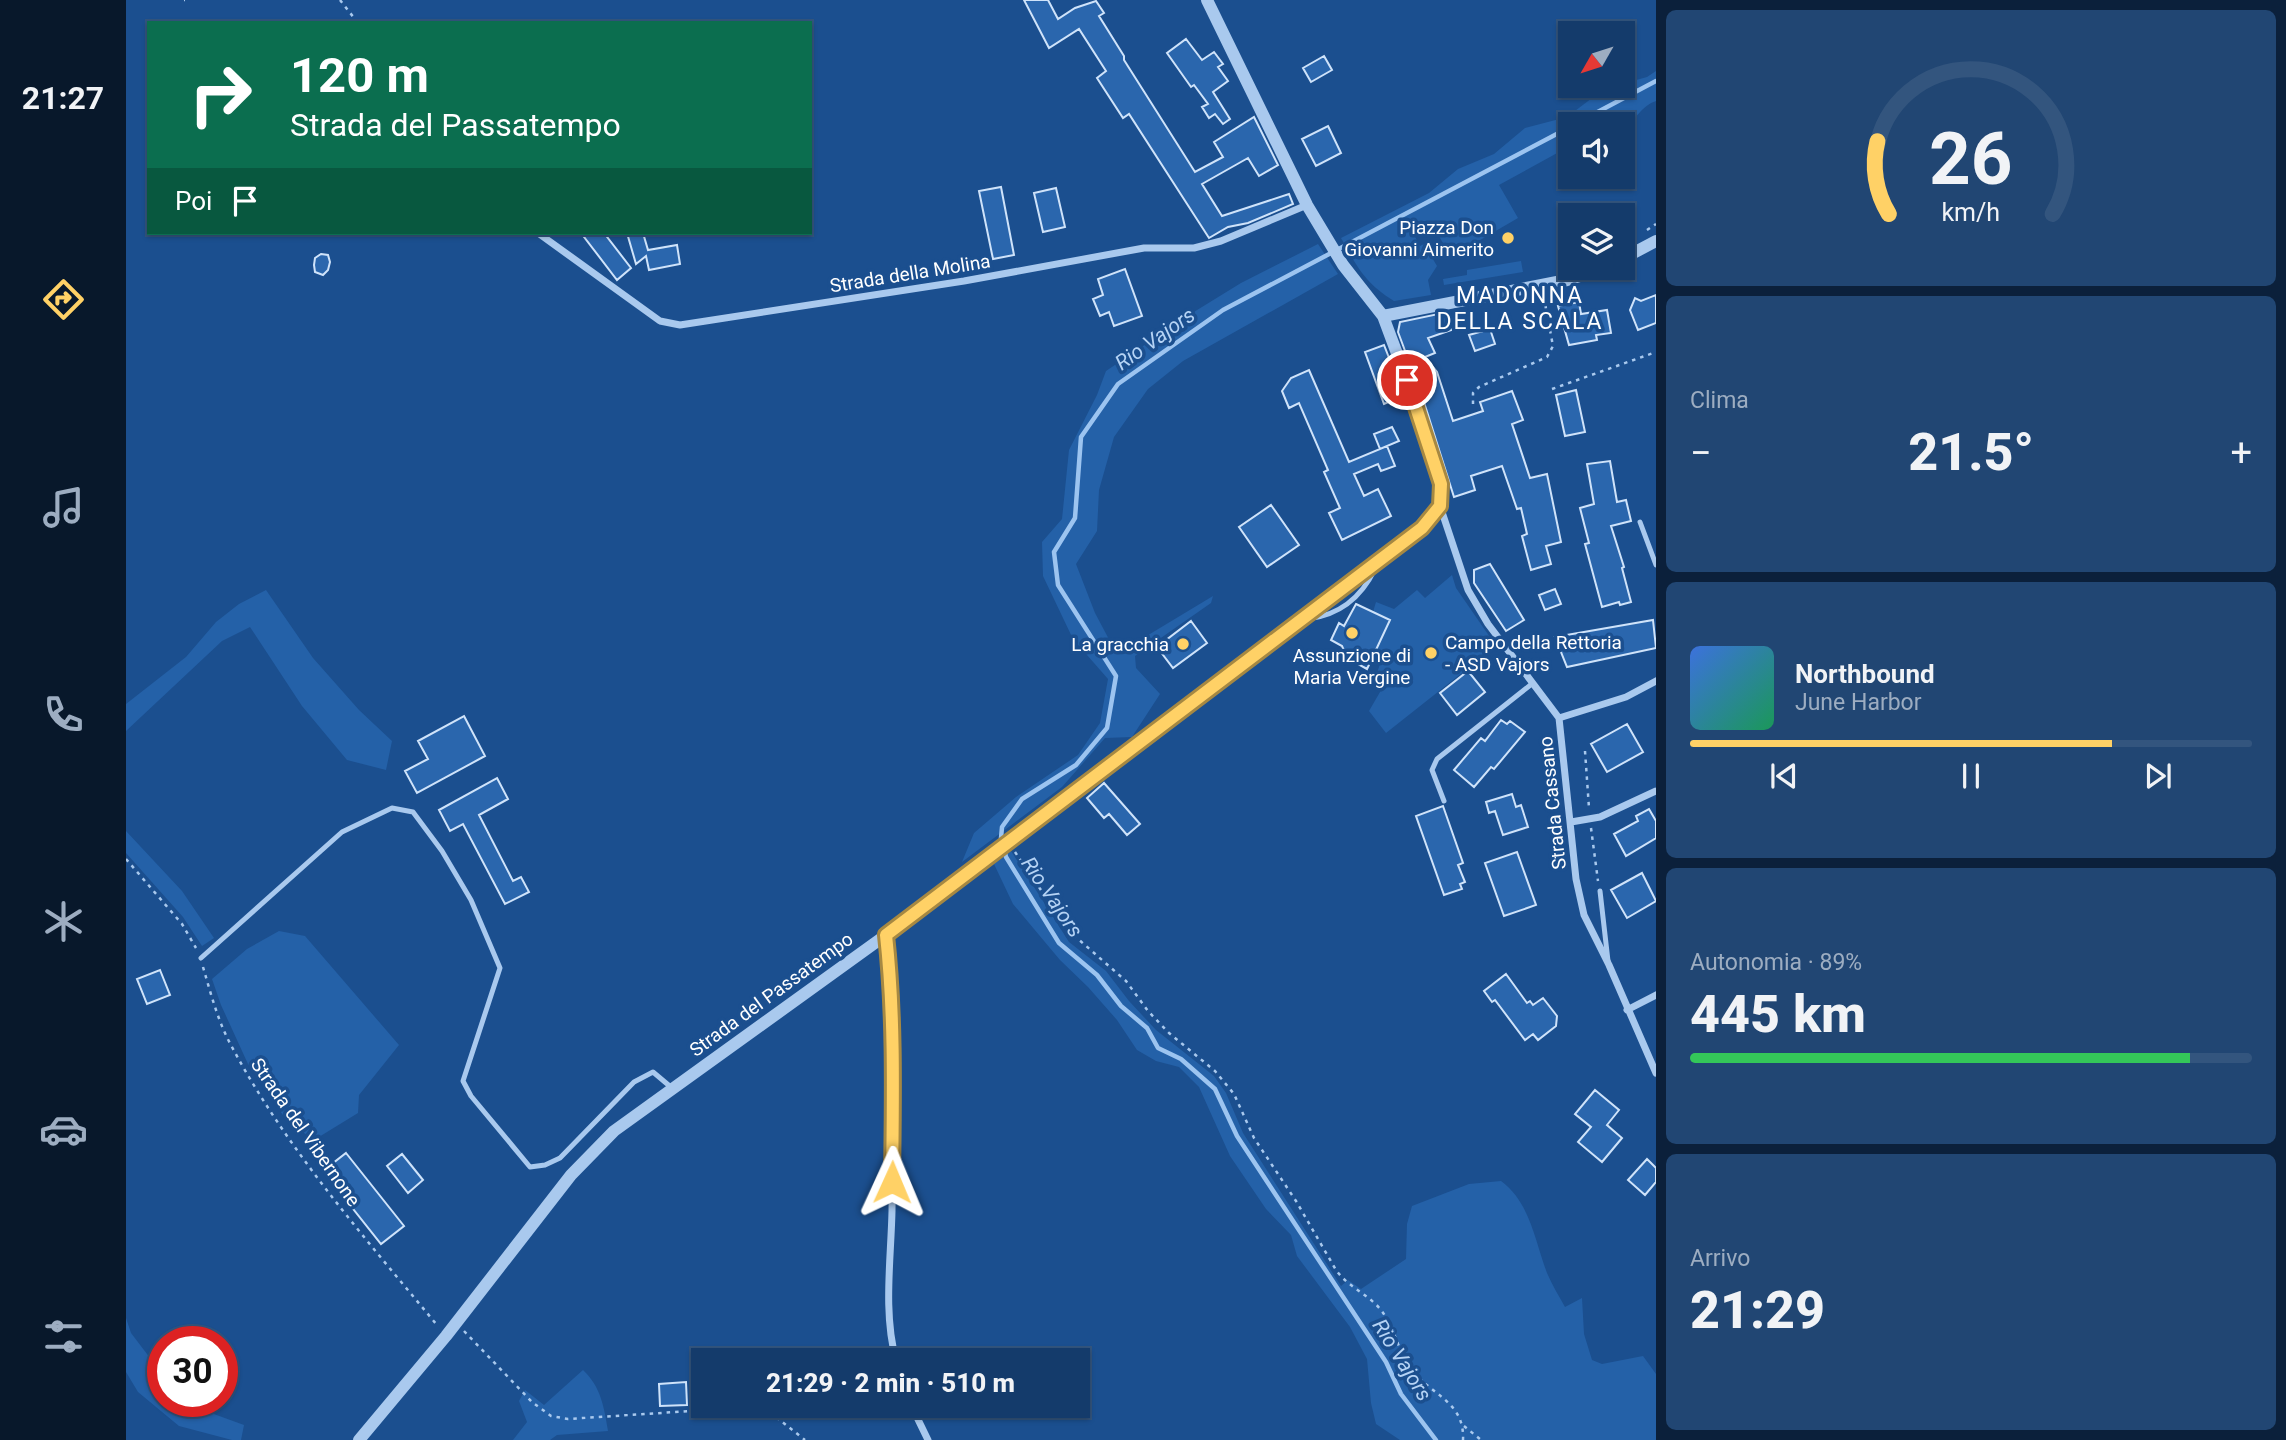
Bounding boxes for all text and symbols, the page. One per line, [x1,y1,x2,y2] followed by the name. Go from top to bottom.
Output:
[1558,21,1634,98] north arrow
[1558,21,1635,280] map controls
[290,47,429,104] text: 120 m
[175,49,266,140] icon: right
[22,79,104,117] text: 21:27
[290,106,621,144] text: Strada del Passatempo
[1558,112,1635,189] button: sound
[1929,116,2013,202] text: 26
[226,182,264,220] icon: arrive
[175,186,212,216] text: Poi
[1942,198,2000,227] text: km/h
[1558,203,1635,280] button: layers
[1344,216,1494,261] place label: Piazza Don Giovanni Aimerito
[1500,230,1516,246] marker: Piazza Don Giovanni Aimerito
[828,249,992,298] street label: Strada della Molina
[39,275,88,324] icon: directions
[1436,282,1604,335] district label: MADONNA DELLA SCALA
[1111,303,1199,375] water label: Rio Vajors
[1377,350,1437,410] pin
[1388,361,1426,399] icon: arrive
[1690,387,1749,414] text: Clima
[1908,422,2034,483] text: 21.5°
[1690,431,1712,475] text: −
[2230,431,2252,475] text: +
[39,483,88,532] icon: music
[1344,625,1360,641] marker: Assunzione di Maria Vergine
[1445,631,1622,676] place label: Campo della Rettoria - ASD Vajors
[1071,633,1169,656] place label: La gracchia
[1175,636,1191,652] marker: La gracchia
[1293,644,1411,689] place label: Assunzione di Maria Vergine
[1423,645,1439,661] marker: Campo della Rettoria - ASD Vajors
[1795,659,1935,689] text: Northbound
[1795,689,1922,716] text: June Harbor
[39,690,88,739] icon: phone
[1534,735,1571,871] street label: Strada Cassano
[1765,757,1803,795] icon: previous
[1952,757,1990,795] icon: pause
[2139,757,2177,795] icon: next
[1016,852,1088,942] water label: Rio Vajors
[39,897,88,946] icon: climate
[685,927,858,1061] street label: Strada del Passatempo
[1690,949,1862,976] text: Autonomia · 89%
[1690,984,1866,1045] text: 445 km
[246,1054,365,1211] street label: Strada del Vibernone
[39,1105,88,1154] icon: car
[855,1145,929,1219] position arrow
[1690,1245,1750,1272] text: Arrivo
[1690,1280,1825,1341] text: 21:29
[39,1312,88,1361] icon: filters
[1368,1315,1436,1405] water label: Rio Vajors
[147,1326,238,1417] speed limit sign: 30
[766,1368,1015,1398] text: 21:29 · 2 min · 510 m

